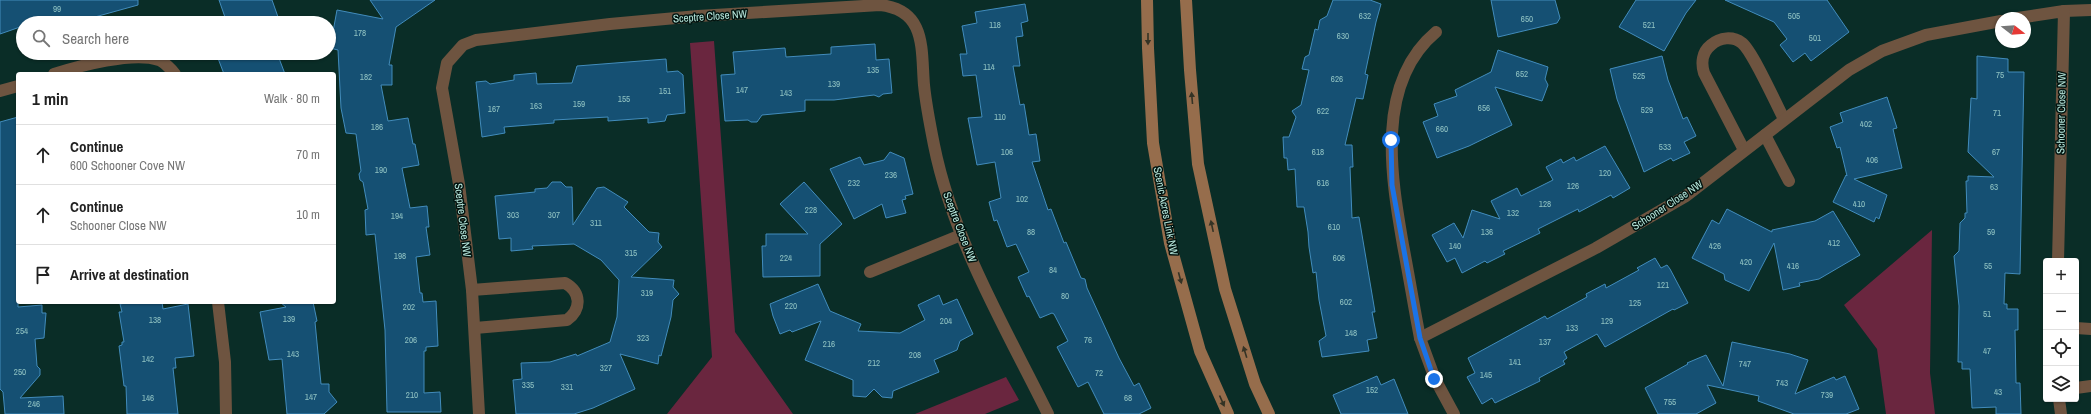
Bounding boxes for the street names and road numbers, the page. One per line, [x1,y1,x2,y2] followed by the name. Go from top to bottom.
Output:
[673,6,748,26] street label: Sceptre Close NW
[2053,72,2069,154] street label: Schooner Close NW
[1151,166,1182,257] street label: Scenic Acres Link NW
[1629,177,1705,233] street label: Schooner Close NW
[452,182,475,258] street label: Sceptre Close NW
[940,190,980,265] street label: Sceptre Close NW

